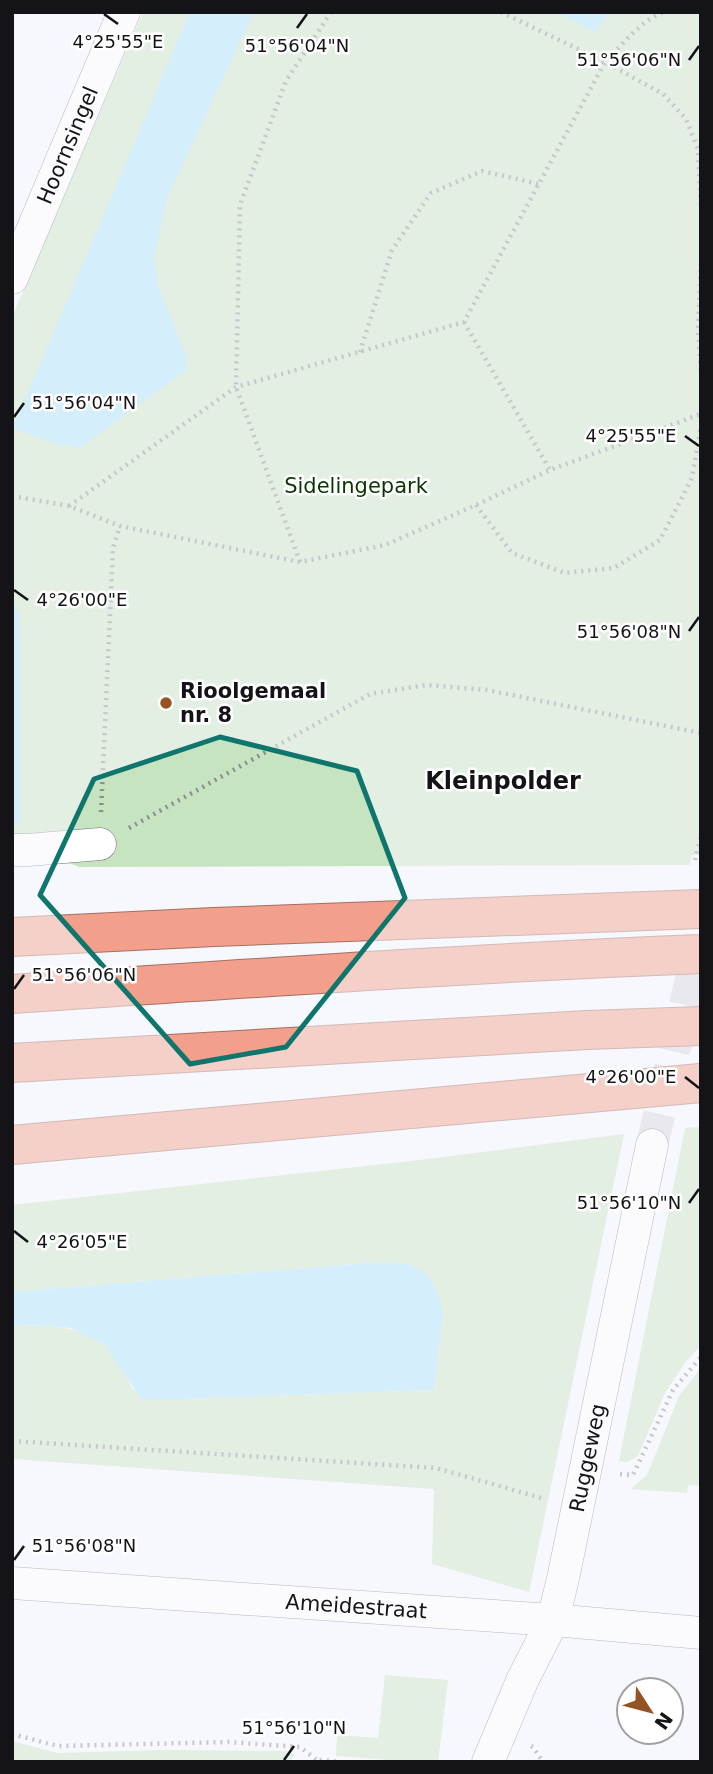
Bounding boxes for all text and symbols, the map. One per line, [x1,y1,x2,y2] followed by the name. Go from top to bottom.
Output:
[73,31,163,52] text: 4°25'55"E
[245,35,349,56] text: 51°56'04"N
[577,49,681,70] text: 51°56'06"N
[33,83,103,208] street label: Hoornsingel
[32,392,136,413] text: 51°56'04"N
[586,425,676,446] text: 4°25'55"E
[284,474,429,498] park label: Sidelingepark
[37,589,127,610] text: 4°26'00"E
[577,621,681,642] text: 51°56'08"N
[180,679,326,727] place label: Rioolgemaal nr. 8
[158,695,174,711] marker: Rioolgemaal nr. 8
[425,767,581,795] district label: Kleinpolder
[32,964,136,985] text: 51°56'06"N
[586,1066,676,1087] text: 4°26'00"E
[577,1192,681,1213] text: 51°56'10"N
[37,1231,127,1252] text: 4°26'05"E
[565,1402,611,1514] street label: Ruggeweg
[32,1535,136,1556] text: 51°56'08"N
[285,1590,428,1623] street label: Ameidestraat
[615,1676,685,1746] north arrow
[650,1708,677,1734] text: N
[242,1717,346,1738] text: 51°56'10"N

